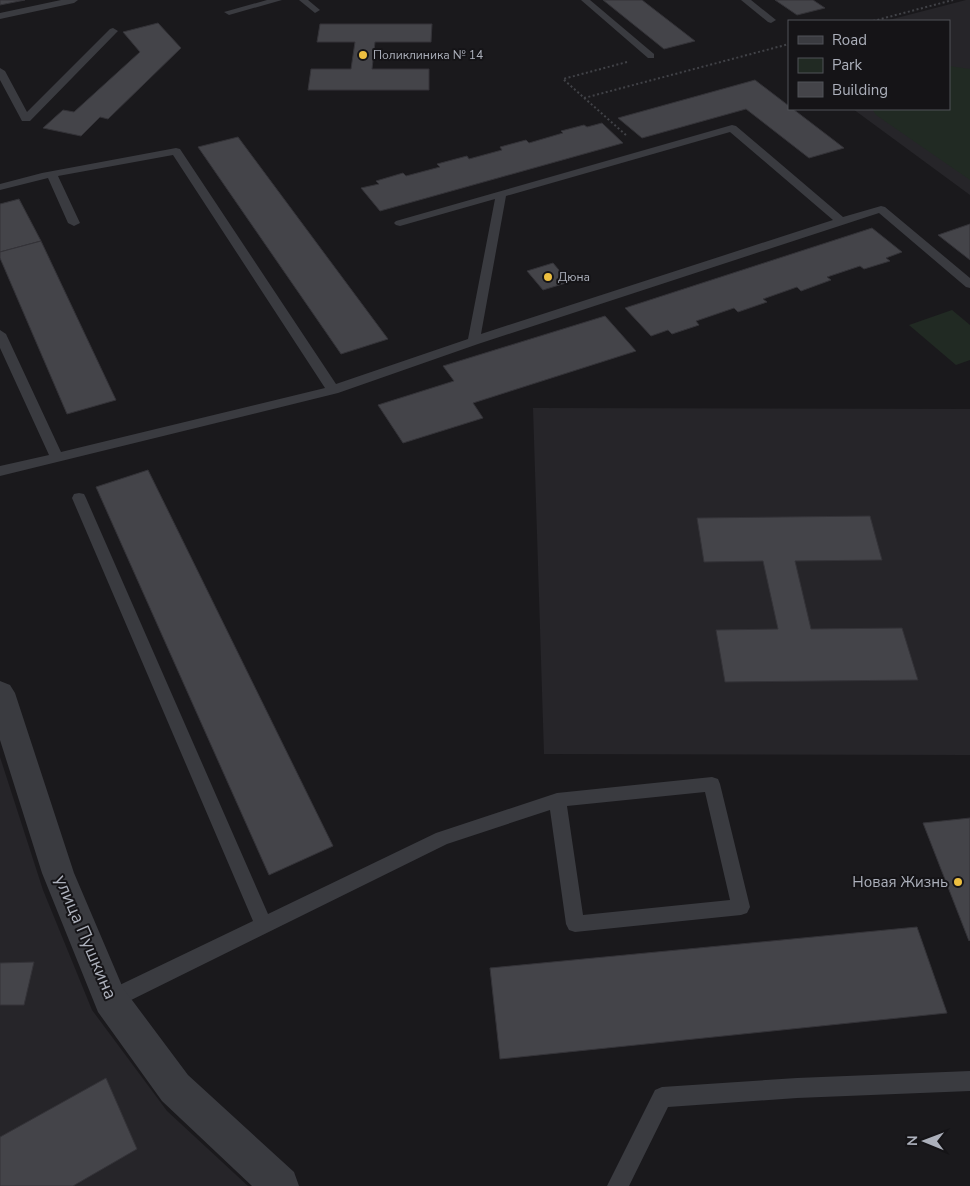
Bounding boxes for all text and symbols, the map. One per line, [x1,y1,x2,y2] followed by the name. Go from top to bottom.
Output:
[788,20,950,110] legend
[832,30,867,50] text: Road
[373,47,483,63] place label: Поликлиника № 14
[357,49,369,61] marker: Поликлиника № 14
[832,55,862,75] text: Park
[832,80,888,100] text: Building
[558,269,590,285] place label: Дюна
[542,271,554,283] marker: Дюна
[49,871,123,1003] street label: улица Пушкина
[852,872,948,892] place label: Новая Жизнь
[952,876,964,888] marker: Новая Жизнь
[900,1116,950,1166] north arrow
[903,1135,922,1146] text: N

